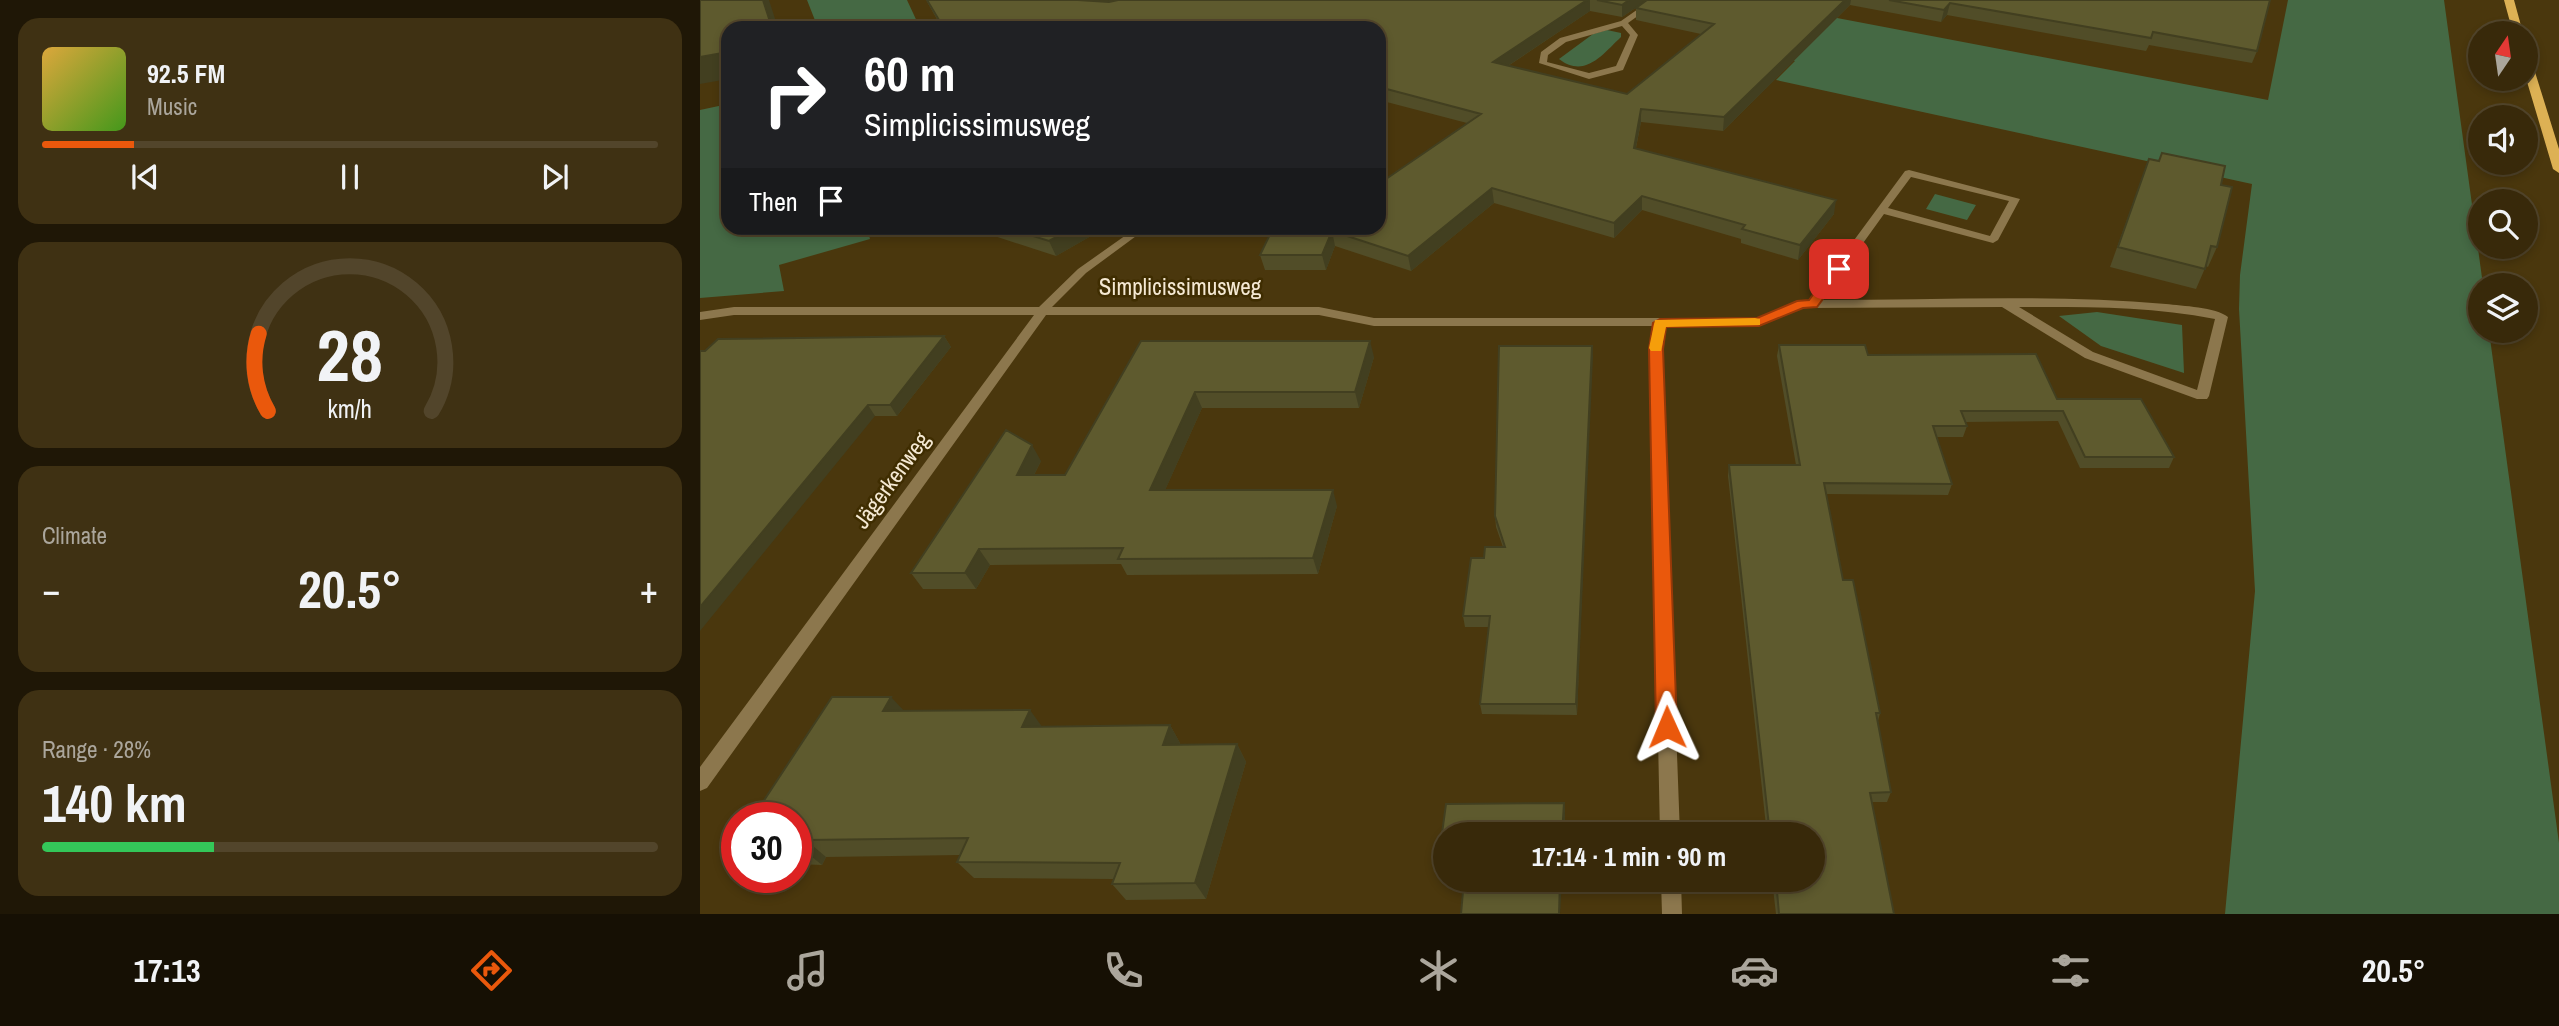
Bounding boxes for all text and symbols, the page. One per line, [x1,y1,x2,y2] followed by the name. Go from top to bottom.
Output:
[2468,21,2538,91] north arrow
[2468,21,2538,343] map controls
[864,40,956,106] text: 60 m
[749,49,840,140] icon: right
[147,56,225,91] text: 92.5 FM
[147,91,197,122] text: Music
[864,103,1090,146] text: Simplicissimusweg
[2468,105,2538,175] button: sound
[126,158,164,196] icon: previous
[331,158,369,196] icon: pause
[536,158,574,196] icon: next
[812,182,850,220] icon: arrive
[749,184,798,219] text: Then
[2468,189,2538,259] button: search
[1809,239,1869,299] pin
[1820,250,1858,288] icon: arrive
[1099,271,1262,302] street label: Simplicissimusweg
[2468,273,2538,343] button: layers
[317,306,383,404] text: 28
[328,392,372,426] text: km/h
[845,425,937,534] street label: Jägerkenweg
[42,520,107,551] text: Climate
[298,554,402,624] text: 20.5°
[42,564,60,615] text: −
[640,564,658,615] text: +
[1630,690,1704,764] position arrow
[42,734,151,765] text: Range · 28%
[42,768,187,838] text: 140 km
[721,802,812,893] speed limit sign: 30
[1532,839,1726,874] text: 17:14 · 1 min · 90 m
[467,946,516,995] icon: directions
[783,946,832,995] icon: music
[1099,946,1148,995] icon: phone
[1414,946,1463,995] icon: climate
[1730,946,1779,995] icon: car
[2046,946,2095,995] icon: filters
[133,949,200,992] text: 17:13
[2362,949,2426,992] text: 20.5°

